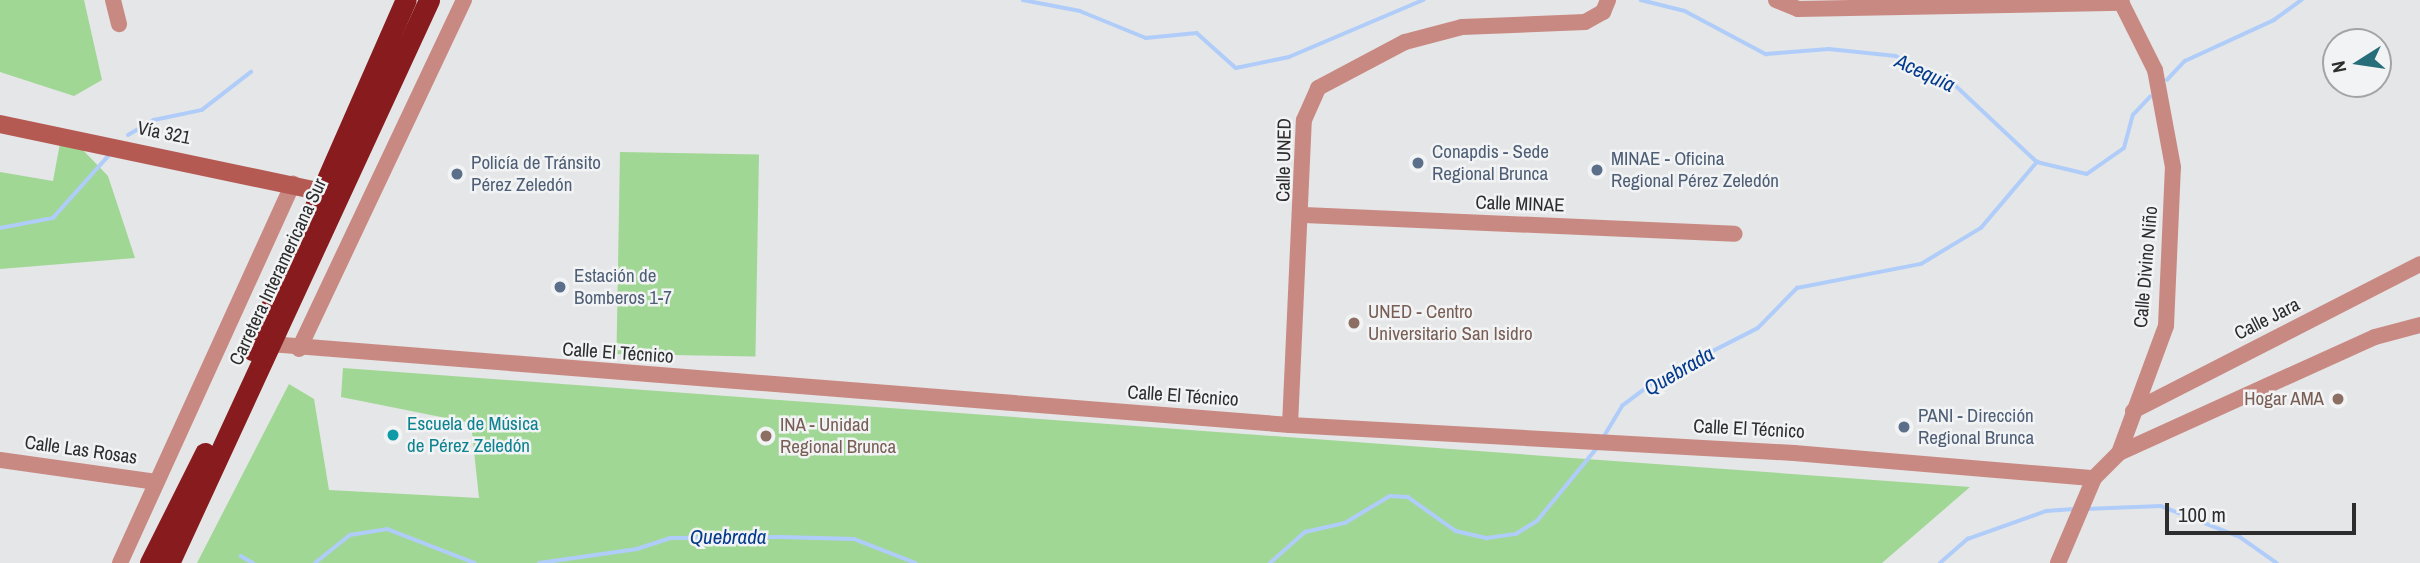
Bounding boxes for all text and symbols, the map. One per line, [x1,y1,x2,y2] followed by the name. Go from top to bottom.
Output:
[2322,28,2392,98] north arrow
[1891,48,1959,98] water label: Acequia
[2325,59,2352,75] text: N
[136,117,192,149] street label: Vía 321
[1272,118,1296,202] street label: Calle UNED
[1432,141,1549,185] place label: Conapdis - Sede Regional Brunca
[1611,148,1779,192] place label: MINAE - Oficina Regional Pérez Zeledón
[471,152,601,196] place label: Policía de Tránsito Pérez Zeledón
[1410,155,1426,171] marker: Conapdis - Sede Regional Brunca
[1589,162,1605,178] marker: MINAE - Oficina Regional Pérez Zeledón
[449,166,465,182] marker: Policía de Tránsito Pérez Zeledón
[225,175,331,369] street label: Carretera Interamericana Sur
[1475,191,1565,217] street label: Calle MINAE
[2129,205,2163,329] street label: Calle Divino Niño
[574,265,672,309] place label: Estación de Bomberos 1-7
[552,279,568,295] marker: Estación de Bomberos 1-7
[2231,293,2303,345] street label: Calle Jara
[1368,301,1533,345] place label: UNED - Centro Universitario San Isidro
[1346,315,1362,331] marker: UNED - Centro Universitario San Isidro
[561,338,675,368] street label: Calle El Técnico
[1640,341,1718,401] water label: Quebrada
[1126,381,1240,411] street label: Calle El Técnico
[2243,388,2324,410] place label: Hogar AMA
[2330,391,2346,407] marker: Hogar AMA
[1918,405,2034,449] place label: PANI - Dirección Regional Brunca
[407,413,539,457] place label: Escuela de Música de Pérez Zeledón
[780,414,896,458] place label: INA - Unidad Regional Brunca
[1693,415,1805,443] street label: Calle El Técnico
[1896,419,1912,435] marker: PANI - Dirección Regional Brunca
[385,427,401,443] marker: Escuela de Música de Pérez Zeledón
[758,428,774,444] marker: INA - Unidad Regional Brunca
[23,431,139,469] street label: Calle Las Rosas
[2168,490,2359,534] scale bar
[2178,500,2226,529] text: 100 m
[690,524,766,550] water label: Quebrada

